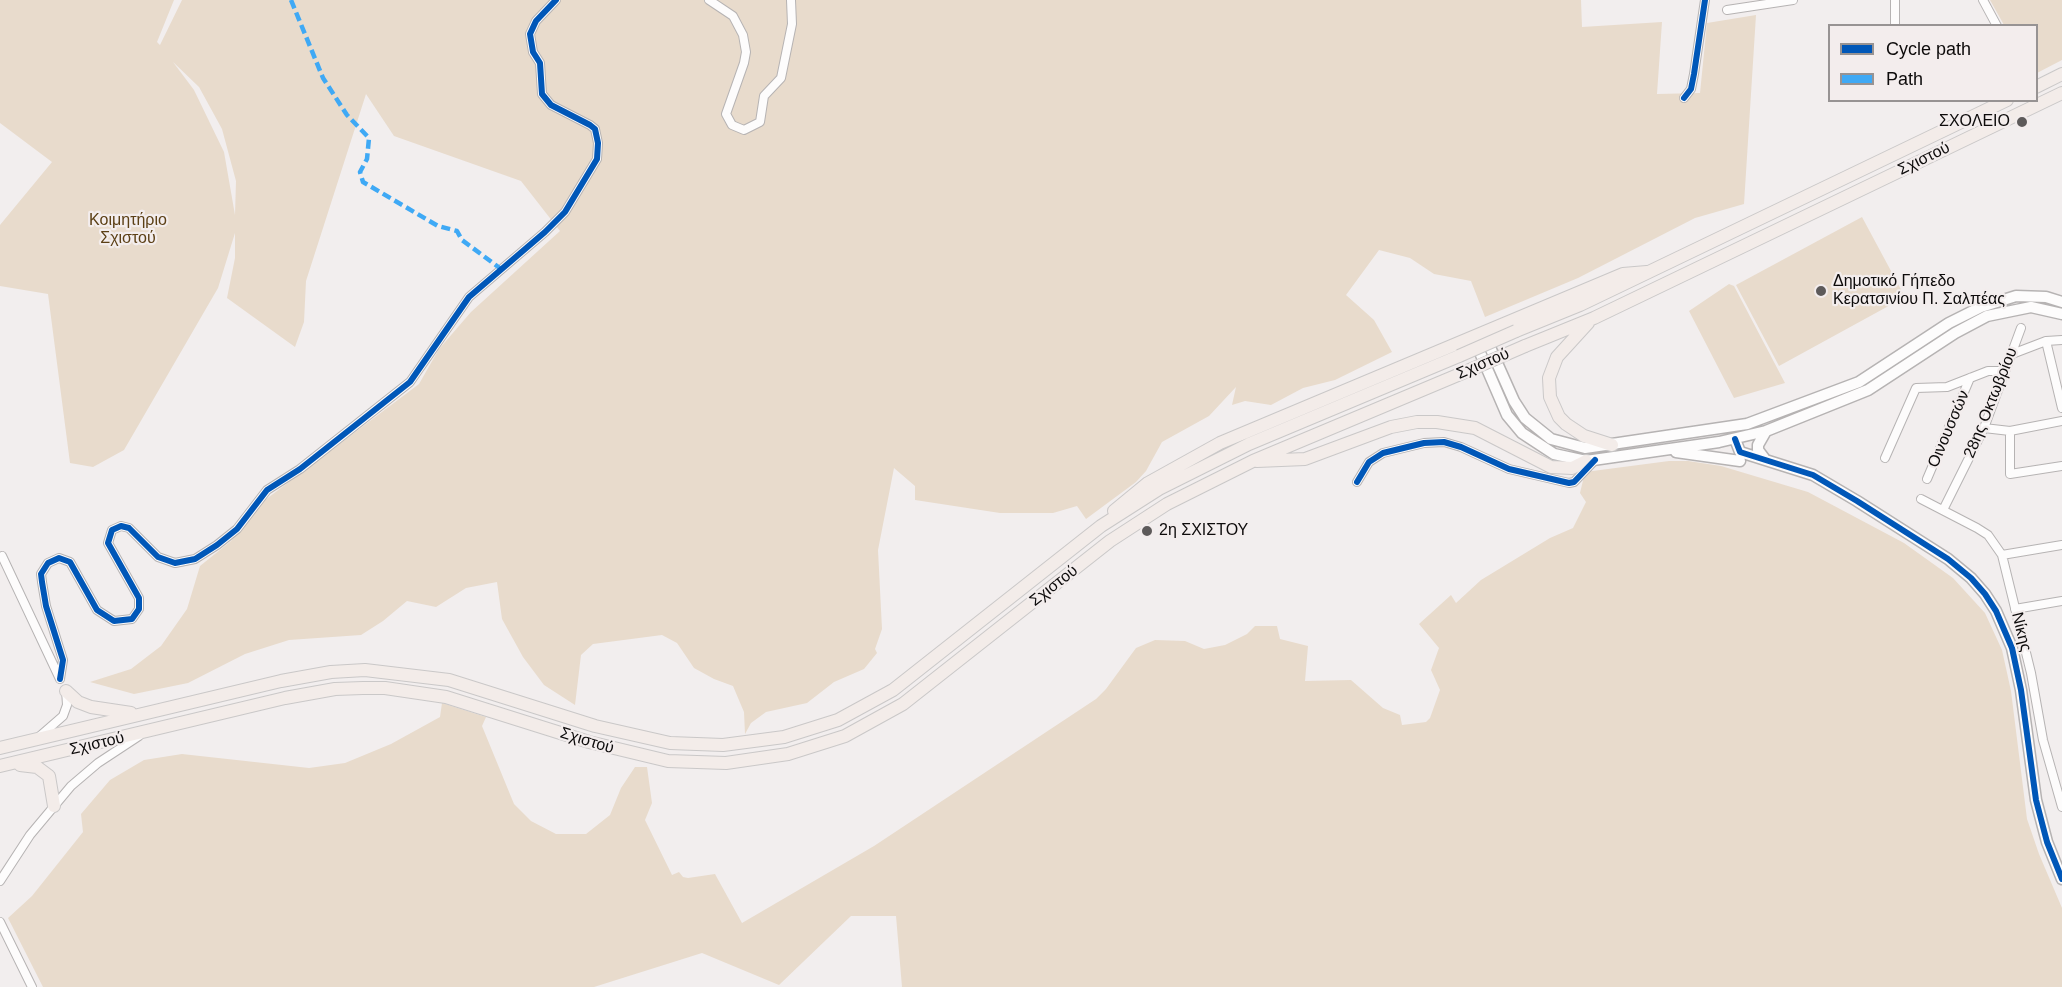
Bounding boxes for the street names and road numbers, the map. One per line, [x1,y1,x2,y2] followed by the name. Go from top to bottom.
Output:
[1895,138,1953,180] street label: Σχιστού
[1454,344,1512,384] street label: Σχιστού
[1960,345,2022,461] street label: 28ης Οκτωβρίου
[1924,388,1974,470] street label: Οινουσσών
[1026,561,1082,611] street label: Σχιστού
[2007,610,2035,654] street label: Νίκης
[558,724,616,758] street label: Σχιστού
[68,728,126,760] street label: Σχιστού

